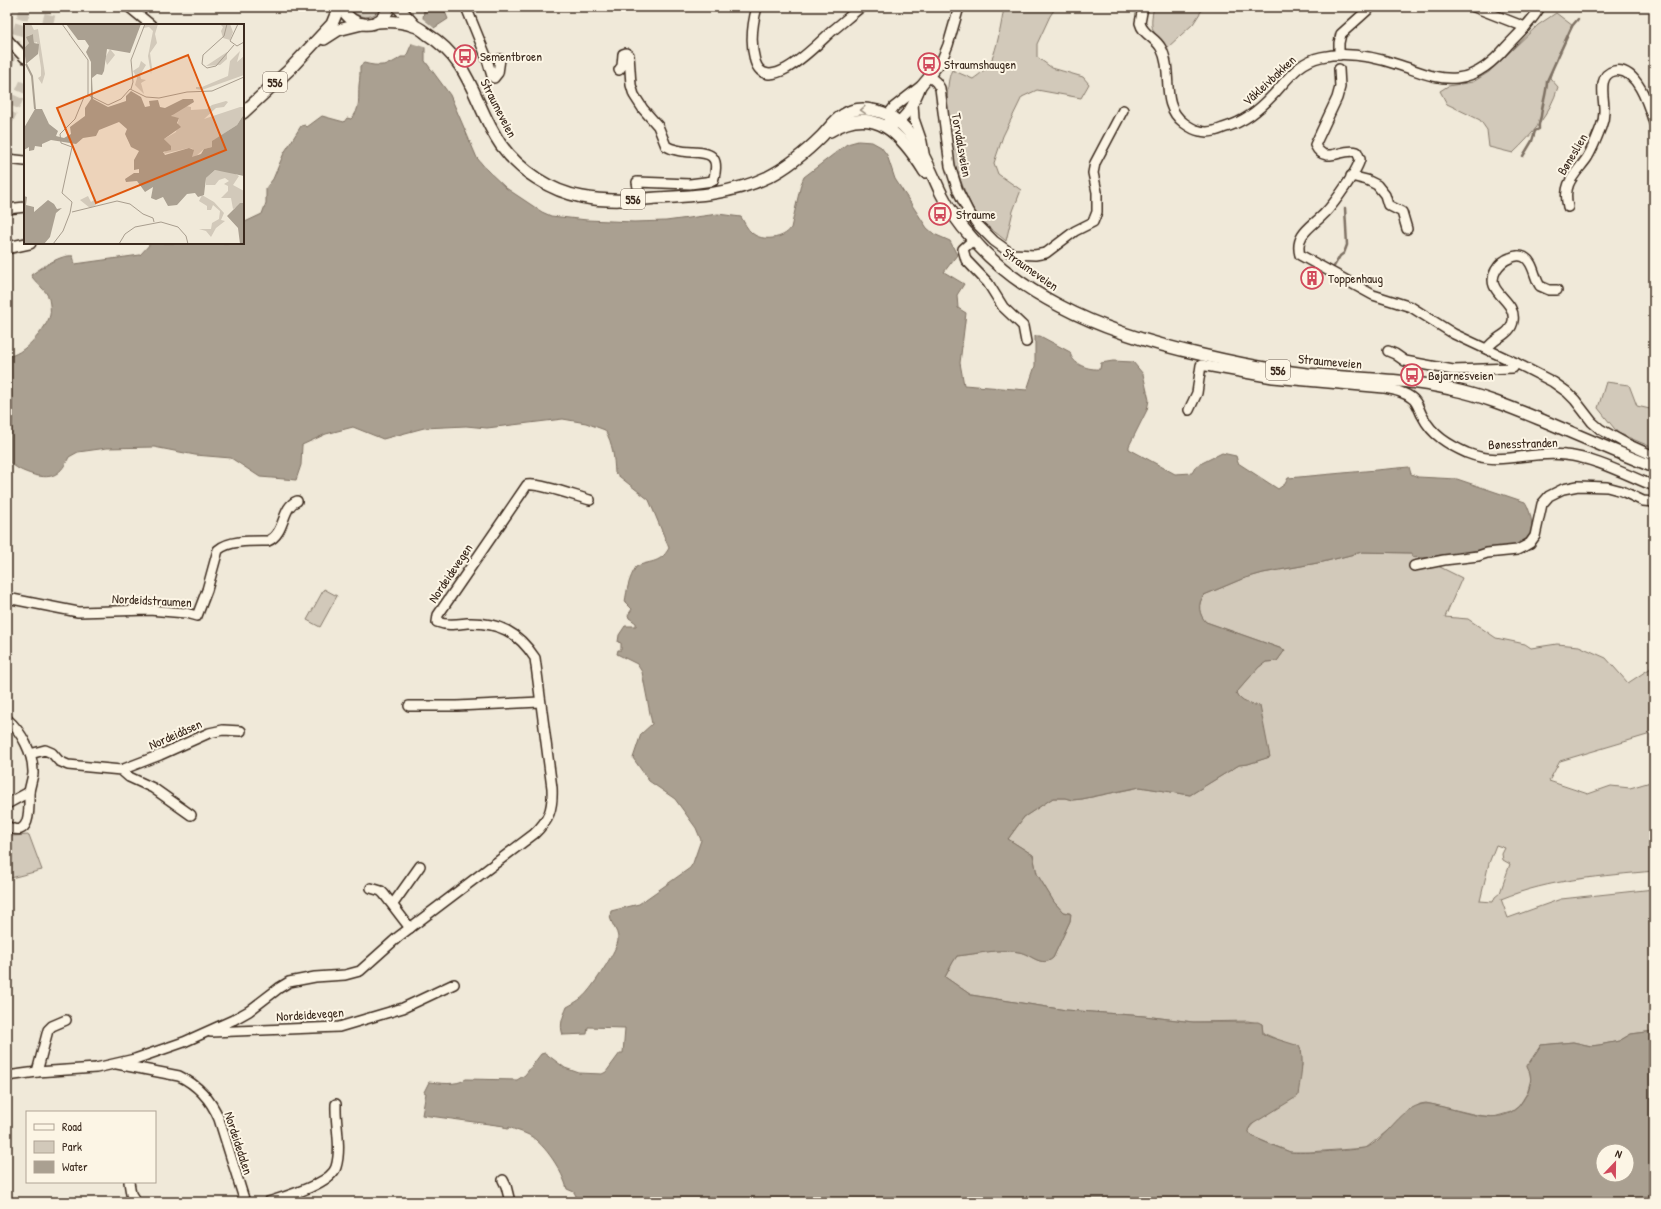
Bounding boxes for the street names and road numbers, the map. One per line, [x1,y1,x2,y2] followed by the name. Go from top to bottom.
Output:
[1238,51,1300,109] street label: Våkleivbakken
[263,72,287,92] road number: 556
[476,75,522,141] street label: Straumeveien
[948,112,976,178] street label: Torvdalsveien
[1553,130,1592,178] street label: Bøneslien
[621,189,645,209] road number: 556
[1000,243,1063,295] street label: Straumeveien
[1297,349,1363,373] street label: Straumeveien
[1266,360,1290,380] road number: 556
[1488,433,1558,453] street label: Bønesstranden
[424,540,476,606] street label: Nordeidevegen
[112,589,193,611] street label: Nordeidstraumen
[146,714,205,754] street label: Nordeidåsen
[276,1003,345,1025] street label: Nordeidevegen
[220,1109,258,1177] street label: Nordeidedalen

